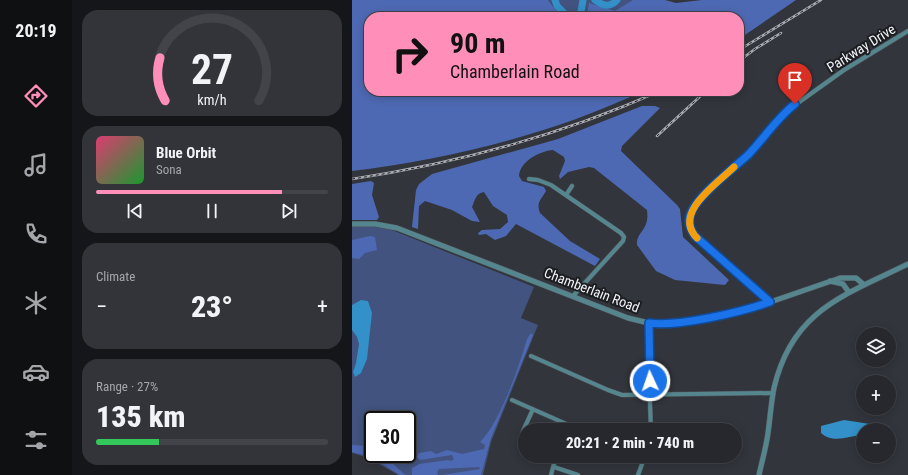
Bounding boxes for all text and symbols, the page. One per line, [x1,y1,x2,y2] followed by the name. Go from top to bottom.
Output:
[15,20,57,41] text: 20:19
[824,20,899,75] street label: Parkway Drive
[450,27,506,60] text: 90 m
[384,28,436,80] icon: right
[191,45,233,94] text: 27
[450,61,580,82] text: Chamberlain Road
[778,63,812,104] pin
[784,69,806,91] icon: arrive
[22,82,50,110] icon: directions
[197,92,227,108] text: km/h
[156,144,216,162] text: Blue Orbit
[22,151,50,179] icon: music
[156,162,182,177] text: Sona
[124,200,146,222] icon: previous
[201,200,223,222] icon: pause
[278,200,300,222] icon: next
[22,220,50,248] icon: phone
[542,264,642,316] street label: Chamberlain Road
[96,269,135,284] text: Climate
[22,289,50,317] icon: climate
[191,289,233,324] text: 23°
[96,294,107,319] text: −
[317,294,328,319] text: +
[856,327,896,463] map controls
[856,327,896,367] button: layers
[22,358,50,386] icon: car
[629,360,671,402] position arrow
[856,375,896,415] button: +
[96,379,158,394] text: Range · 27%
[96,399,185,434] text: 135 km
[364,411,416,463] speed limit sign: 30
[856,423,896,463] button: −
[22,426,50,454] icon: filters
[566,434,694,452] text: 20:21 · 2 min · 740 m

